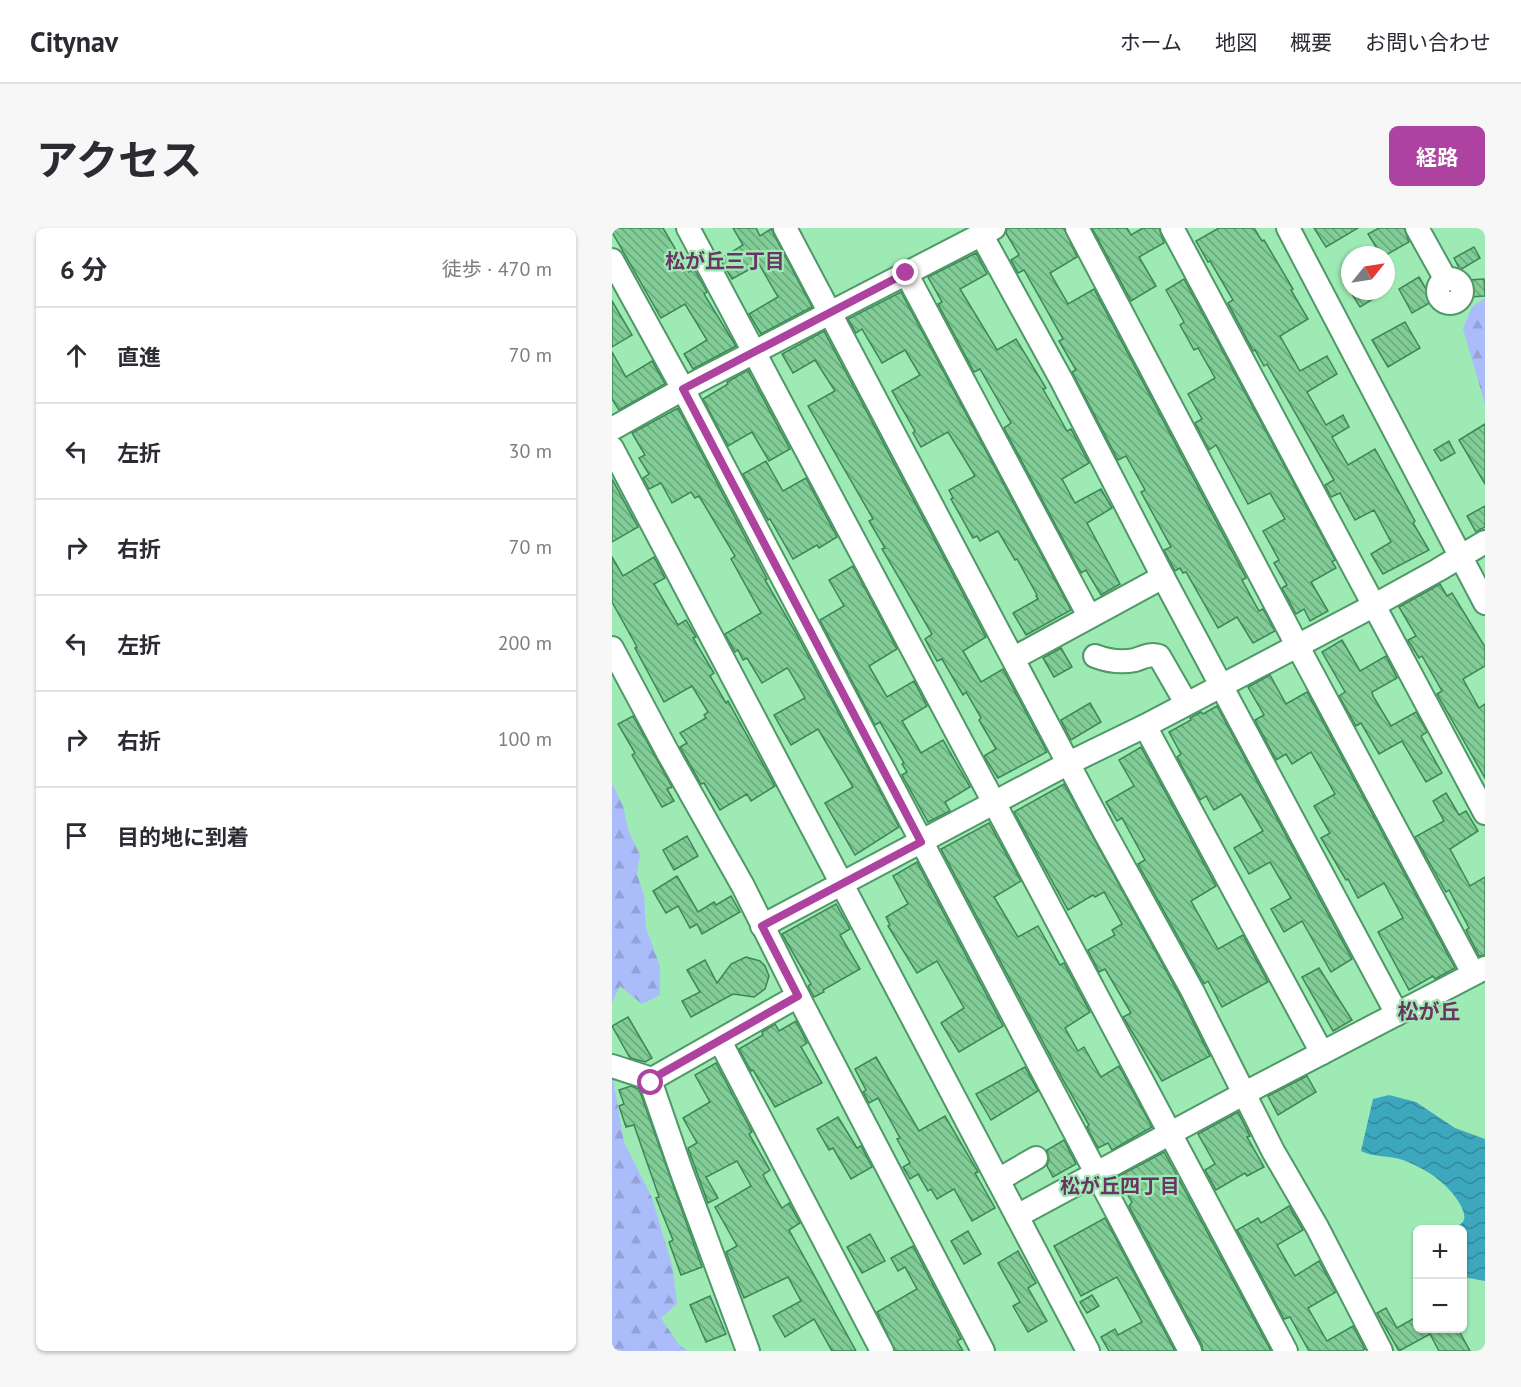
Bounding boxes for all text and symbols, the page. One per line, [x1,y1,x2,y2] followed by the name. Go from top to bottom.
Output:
[30,23,118,60] text: Citynav
[1120,29,1182,56] text: ホーム
[1215,29,1257,56] text: 地図
[1290,29,1332,56] text: 概要
[1365,29,1491,56] text: お問い合わせ
[1389,126,1485,186] button: 経路
[36,132,202,187] text: アクセス
[1341,246,1395,300] north arrow
[665,248,785,274] district label: 松が丘三丁目
[60,253,107,286] text: 6 分
[442,256,552,282] text: 徒歩 · 470 m
[892,259,918,285] route end
[60,339,93,372] icon: ahead
[509,342,552,368] text: 70 m
[117,343,161,371] text: 直進
[60,435,93,468] icon: left
[509,438,552,464] text: 30 m
[117,439,161,467] text: 左折
[60,531,93,564] icon: right
[509,534,552,560] text: 70 m
[117,535,161,563] text: 右折
[60,627,93,660] icon: left
[498,630,552,656] text: 200 m
[117,631,161,659] text: 左折
[60,723,93,756] icon: right
[498,726,552,752] text: 100 m
[117,727,161,755] text: 右折
[60,819,93,852] icon: arrive
[117,823,249,851] text: 目的地に到着
[1398,998,1461,1025] district label: 松が丘
[637,1069,663,1095] route start
[1060,1173,1180,1199] district label: 松が丘四丁目
[1413,1225,1467,1333] map controls
[1413,1225,1467,1279] button: +
[1413,1279,1467,1333] button: −

